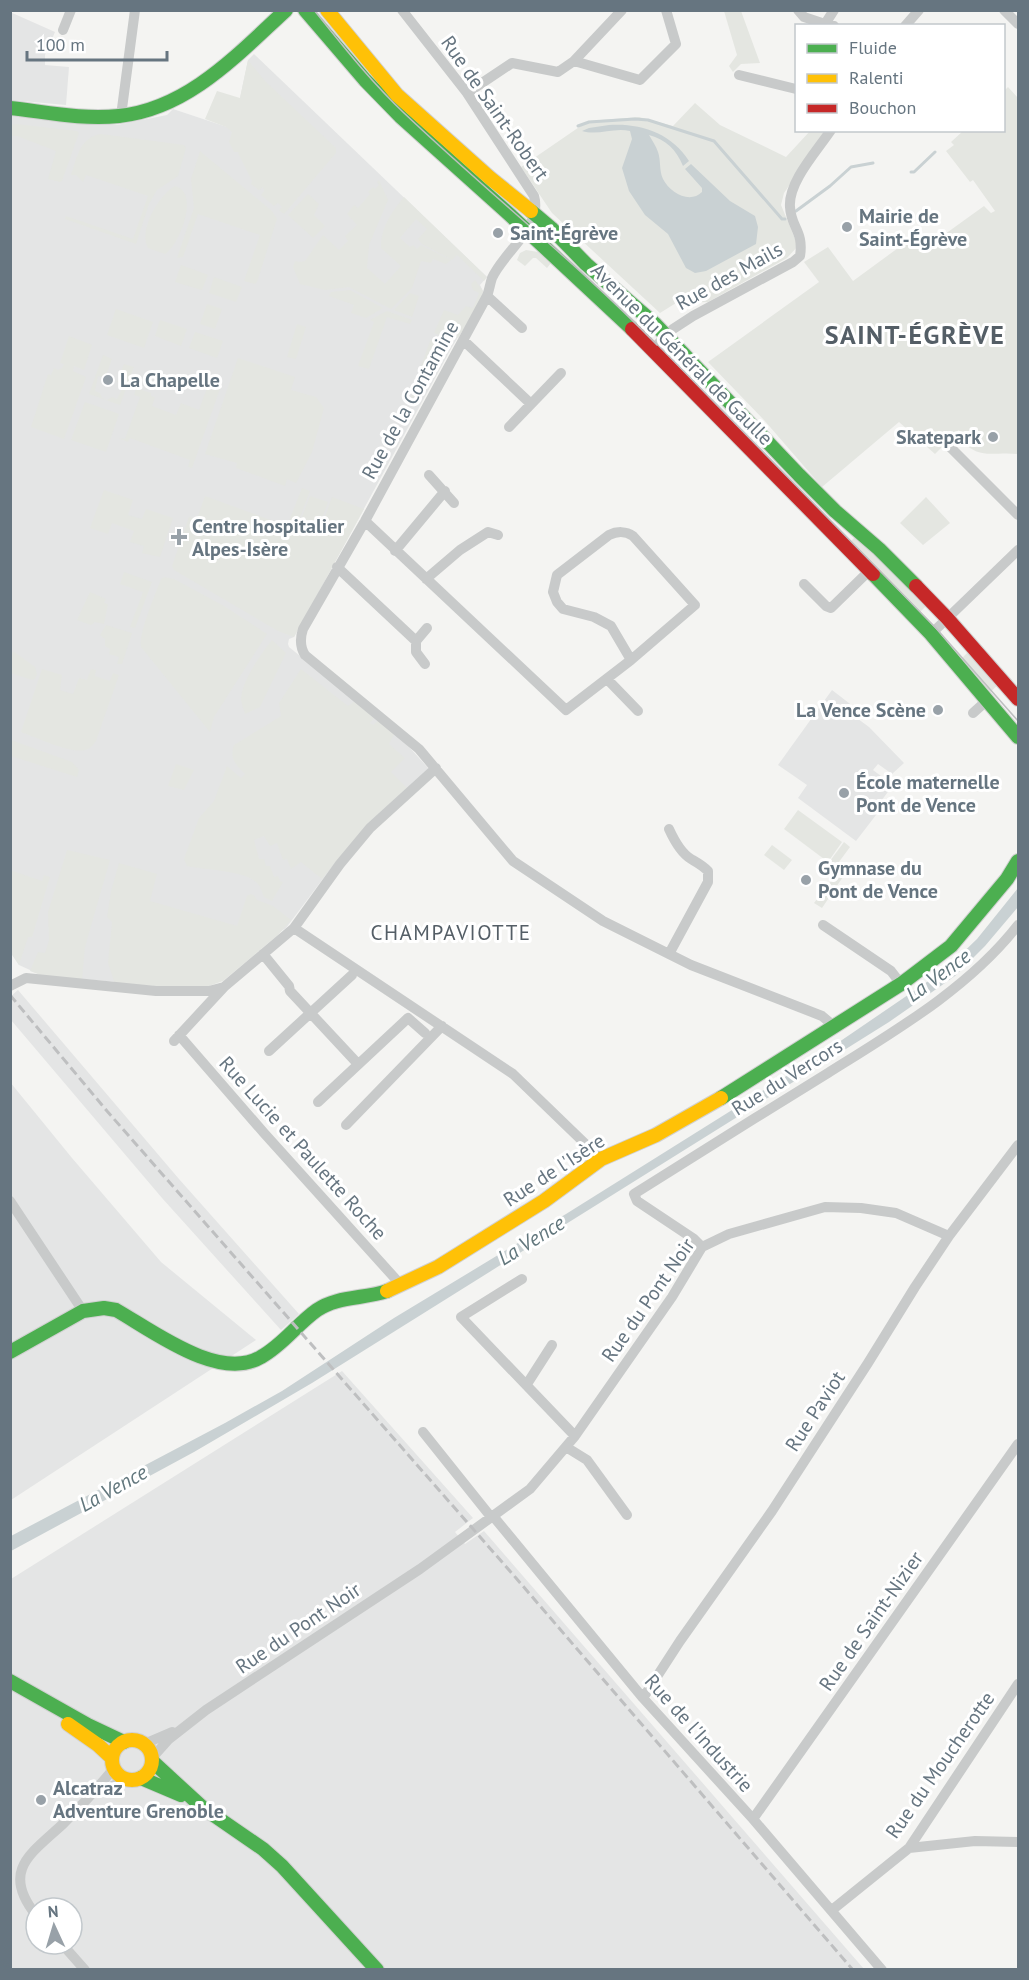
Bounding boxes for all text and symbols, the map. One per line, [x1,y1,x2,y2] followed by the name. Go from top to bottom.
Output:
[27,24,166,62] scale bar
[795,24,1005,132] legend
[435,30,555,186] street label: Rue de Saint-Robert
[36,33,85,56] text: 100 m
[849,36,897,59] text: Fluide
[849,66,904,89] text: Ralenti
[849,96,916,119] text: Bouchon
[859,203,967,252] place label: Mairie de Saint-Égrève
[510,220,618,246] place label: Saint-Égrève
[840,220,854,234] marker: Mairie de Saint-Égrève
[491,226,505,240] marker: Saint-Égrève
[671,236,787,316] street label: Rue des Mails
[585,257,779,451] street label: Avenue du Général de Gaulle
[356,316,464,484] street label: Rue de la Contamine
[825,318,1005,351] district label: SAINT-ÉGRÈVE
[120,367,220,393] place label: La Chapelle
[101,373,115,387] marker: La Chapelle
[896,424,981,450] place label: Skatepark
[986,430,1000,444] marker: Skatepark
[192,513,344,562] place label: Centre hospitalier Alpes-Isère
[170,528,188,546] marker: Centre hospitalier Alpes-Isère
[796,697,926,723] place label: La Vence Scène
[931,703,945,717] marker: La Vence Scène
[856,769,1000,818] place label: École maternelle Pont de Vence
[837,786,851,800] marker: École maternelle Pont de Vence
[818,855,938,904] place label: Gymnase du Pont de Vence
[799,873,813,887] marker: Gymnase du Pont de Vence
[370,919,532,946] district label: CHAMPAVIOTTE
[900,942,976,1008] water label: La Vence
[727,1033,847,1121] street label: Rue du Vercors
[213,1051,393,1245] street label: Rue Lucie et Paulette Roche
[498,1128,610,1212] street label: Rue de l'Isère
[492,1209,570,1271] water label: La Vence
[596,1233,700,1367] street label: Rue du Pont Noir
[779,1366,851,1456] street label: Rue Paviot
[74,1458,152,1518] water label: La Vence
[813,1546,929,1696] street label: Rue de Saint-Nizier
[230,1576,366,1679] street label: Rue du Pont Noir
[639,1668,759,1798] street label: Rue de l'Industrie
[880,1687,1000,1843] street label: Rue du Moucherotte
[53,1775,224,1824] place label: Alcatraz Adventure Grenoble
[34,1793,48,1807] marker: Alcatraz Adventure Grenoble
[24,1896,84,1956] north arrow
[47,1901,59,1921] text: N

